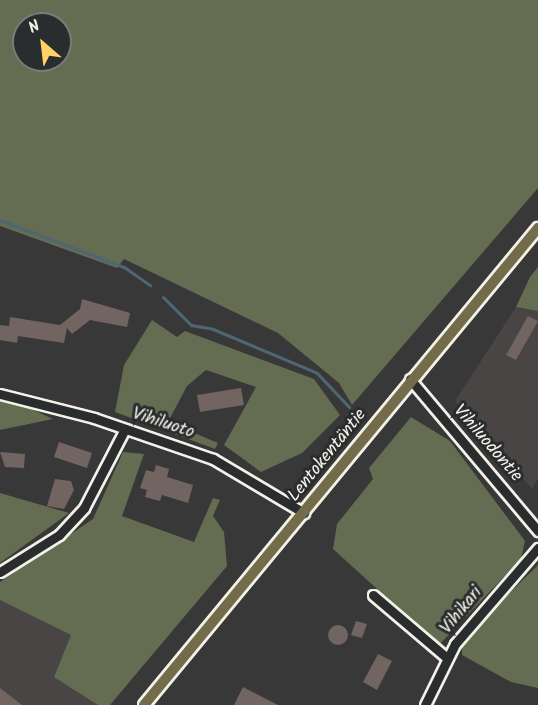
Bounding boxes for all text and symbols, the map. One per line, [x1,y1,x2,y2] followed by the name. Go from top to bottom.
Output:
[12,12,72,72] north arrow
[24,14,45,41] text: N
[448,401,526,487] street label: Vihiluodontie
[129,404,197,444] street label: Vihiluoto
[284,405,372,507] street label: Lentokentäntie
[436,583,488,639] street label: Vihikari

